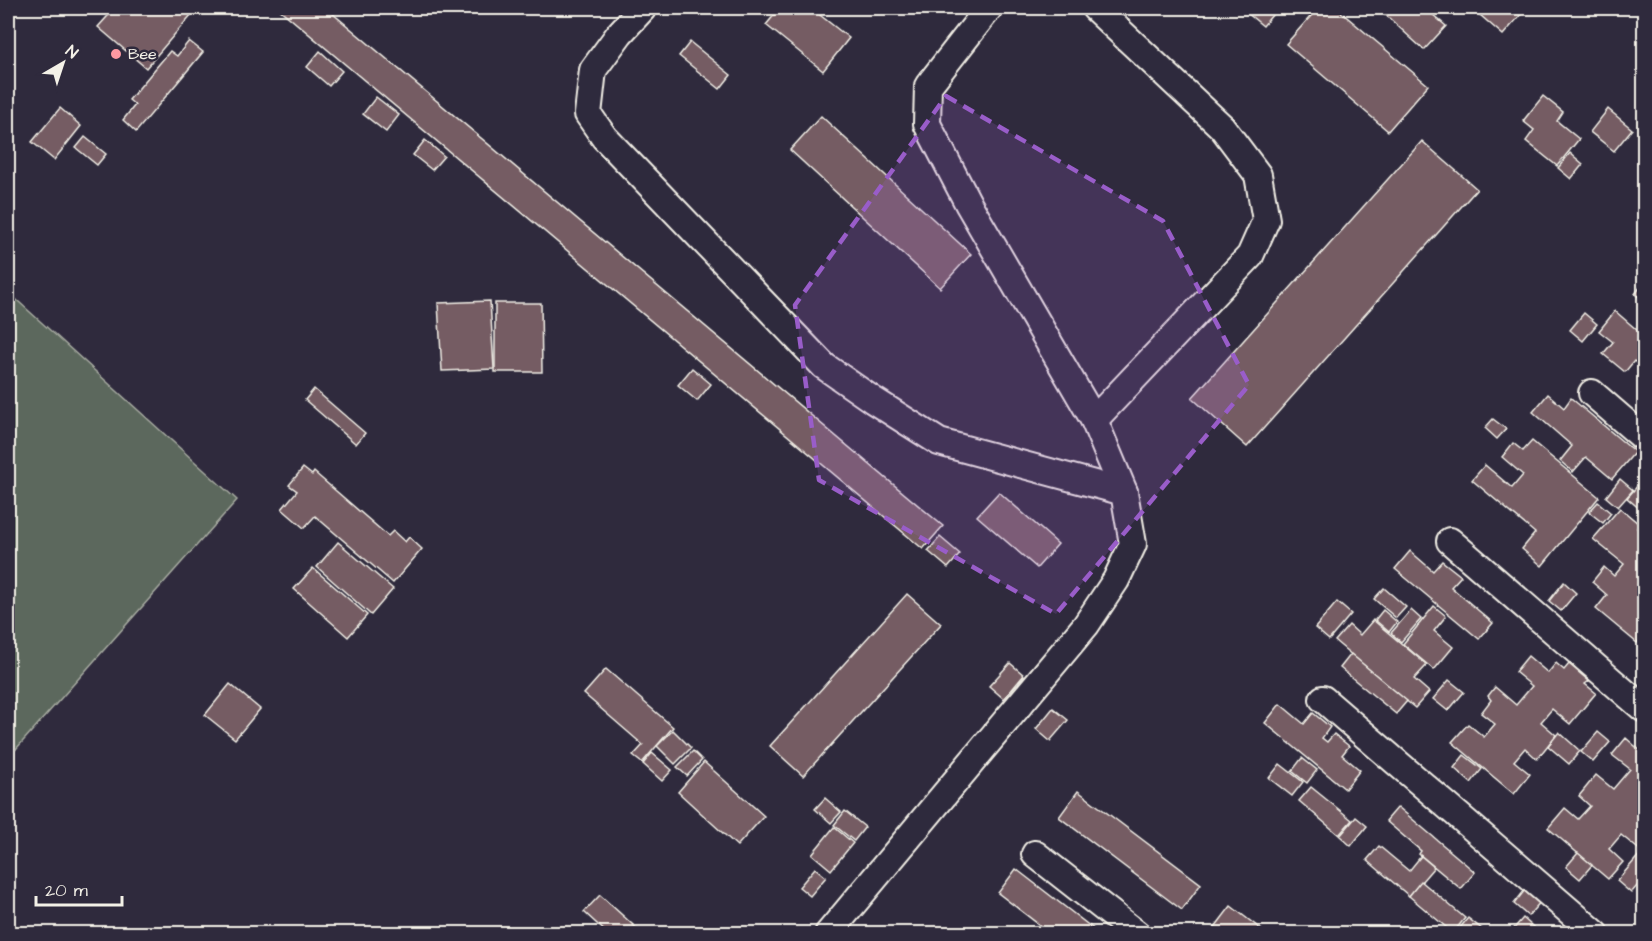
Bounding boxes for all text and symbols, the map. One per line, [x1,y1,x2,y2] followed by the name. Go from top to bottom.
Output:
[33,33,93,93] north arrow
[61,40,83,64] text: N
[128,43,157,65] place label: Bee
[109,47,123,61] marker: Bee
[36,869,122,907] scale bar
[45,878,88,903] text: 20 m

